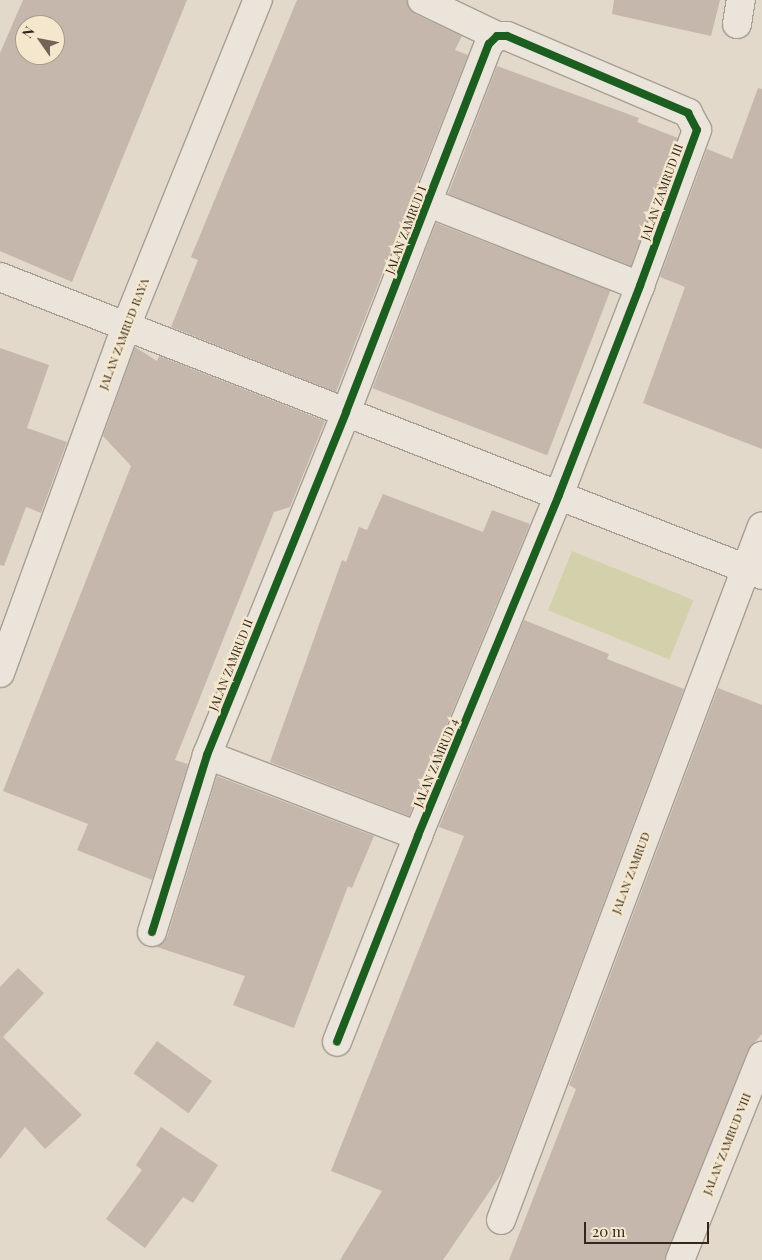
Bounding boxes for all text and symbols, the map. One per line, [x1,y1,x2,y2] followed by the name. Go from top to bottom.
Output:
[15,15,65,65] north arrow
[17,23,39,42] text: N
[638,142,686,242] street label: JALAN ZAMRUD III
[383,184,429,276] street label: JALAN ZAMRUD I
[96,276,152,392] street label: JALAN ZAMRUD RAYA
[206,617,256,713] street label: JALAN ZAMRUD II
[411,716,461,810] street label: JALAN ZAMRUD 4
[609,830,653,916] street label: JALAN ZAMRUD
[700,1091,754,1197] street label: JALAN ZAMRUD VIII
[587,1212,712,1244] scale bar
[592,1221,625,1241] text: 20 m

